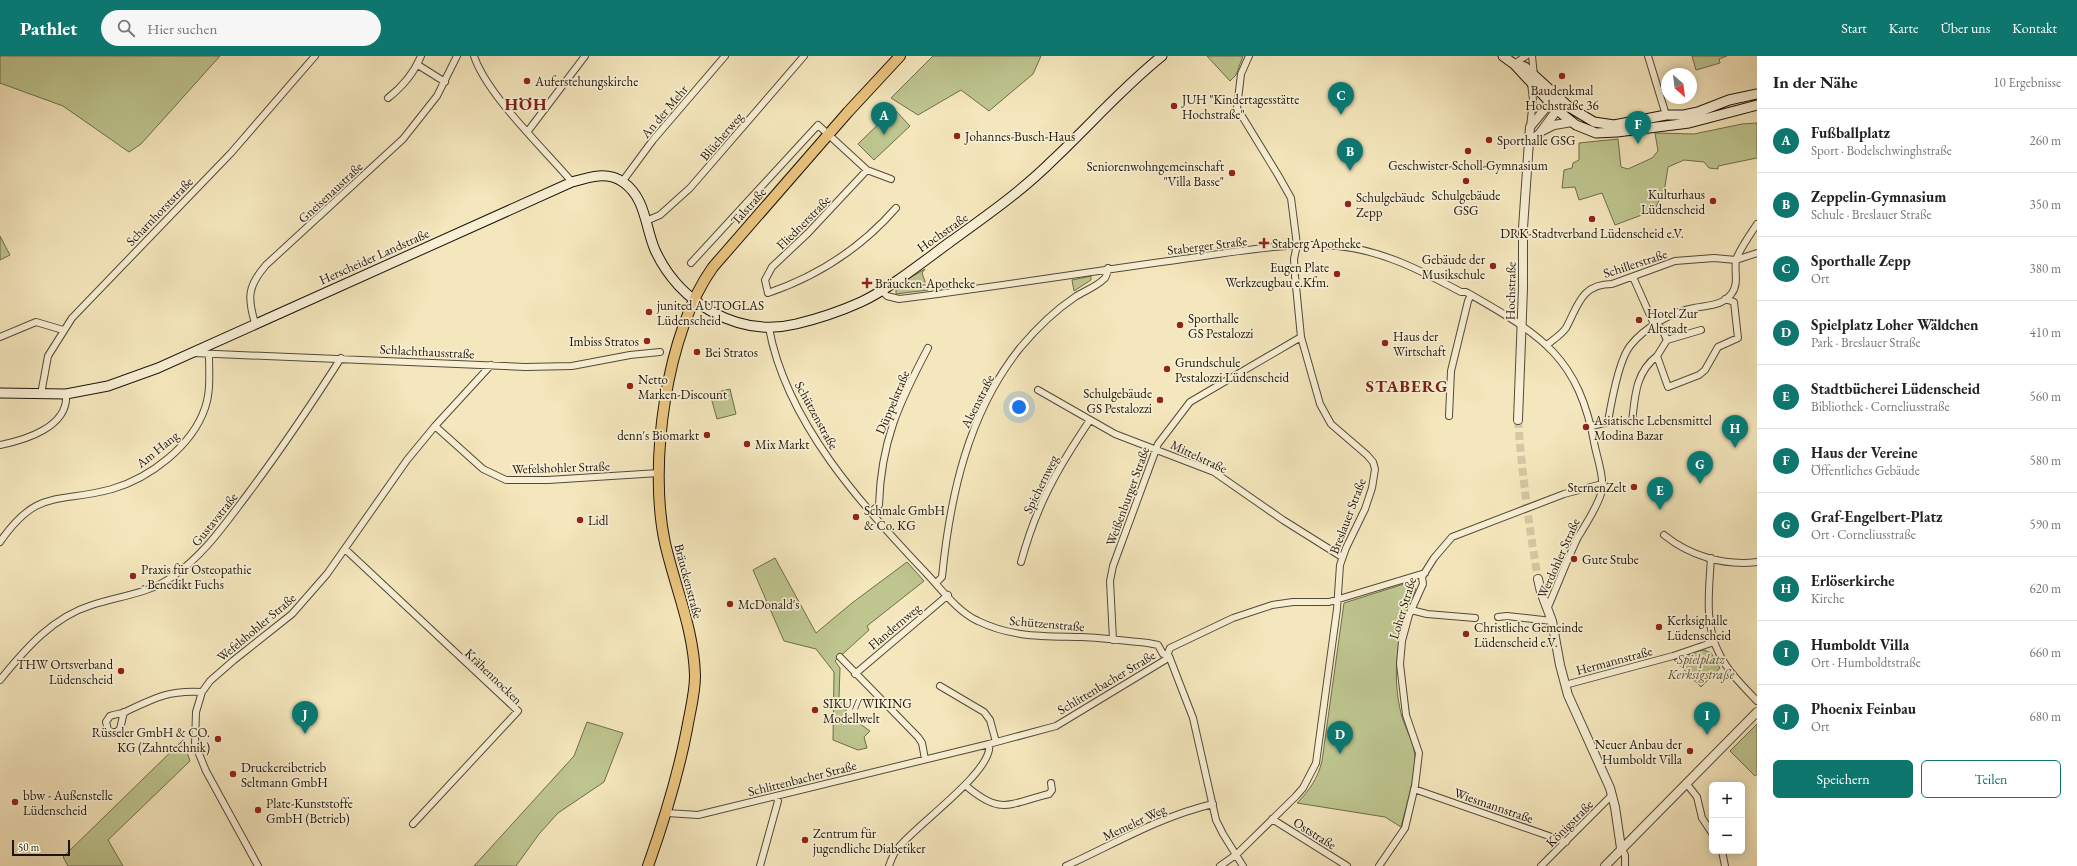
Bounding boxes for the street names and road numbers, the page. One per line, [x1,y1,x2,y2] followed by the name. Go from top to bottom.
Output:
[636,81,692,142] street label: An der Mehr
[696,108,747,164] street label: Blücherweg
[294,158,366,227] street label: Gneisenaustraße
[122,173,197,249] street label: Scharnhorststraße
[727,184,770,229] street label: Talstraße
[773,192,834,253] street label: Fliednerstraße
[913,209,971,256] street label: Hochstraße
[317,225,432,288] street label: Herscheider Landstraße
[1166,232,1248,259] street label: Staberger Straße
[1601,245,1669,282] street label: Schillerstraße
[1501,262,1520,320] street label: Hochstraße
[379,341,475,362] street label: Schlachthausstraße
[871,368,914,437] street label: Düppelstraße
[956,372,998,432] street label: Alsenstraße
[791,378,842,452] street label: Schützenstraße
[132,427,182,472] street label: Am Hang
[1168,436,1230,477] street label: Mittelstraße
[1102,444,1153,548] street label: Weißenburger Straße
[1019,452,1062,516] street label: Spichernweg
[512,457,610,478] street label: Wefelshohler Straße
[1325,476,1370,556] street label: Breslauer Straße
[187,489,241,550] street label: Gustavstraße
[1533,515,1584,601] street label: Werdohler Straße
[670,542,707,620] street label: Bräuckenstraße
[1385,575,1420,641] street label: Loher Straße
[213,589,299,665] street label: Wefelshohler Straße
[864,599,924,653] street label: Flandernweg
[1009,612,1085,635] street label: Schützenstraße
[1574,642,1654,679] street label: Hermannstraße
[461,645,526,708] street label: Krähennocken
[1054,646,1158,718] street label: Schlittenbacher Straße
[746,757,858,800] street label: Schlittenbacher Straße
[1452,784,1536,827] street label: Wiesmannstraße
[1542,796,1597,851] street label: Königstraße
[1100,800,1169,845] street label: Memeler Weg
[1290,814,1339,853] street label: Oststraße

